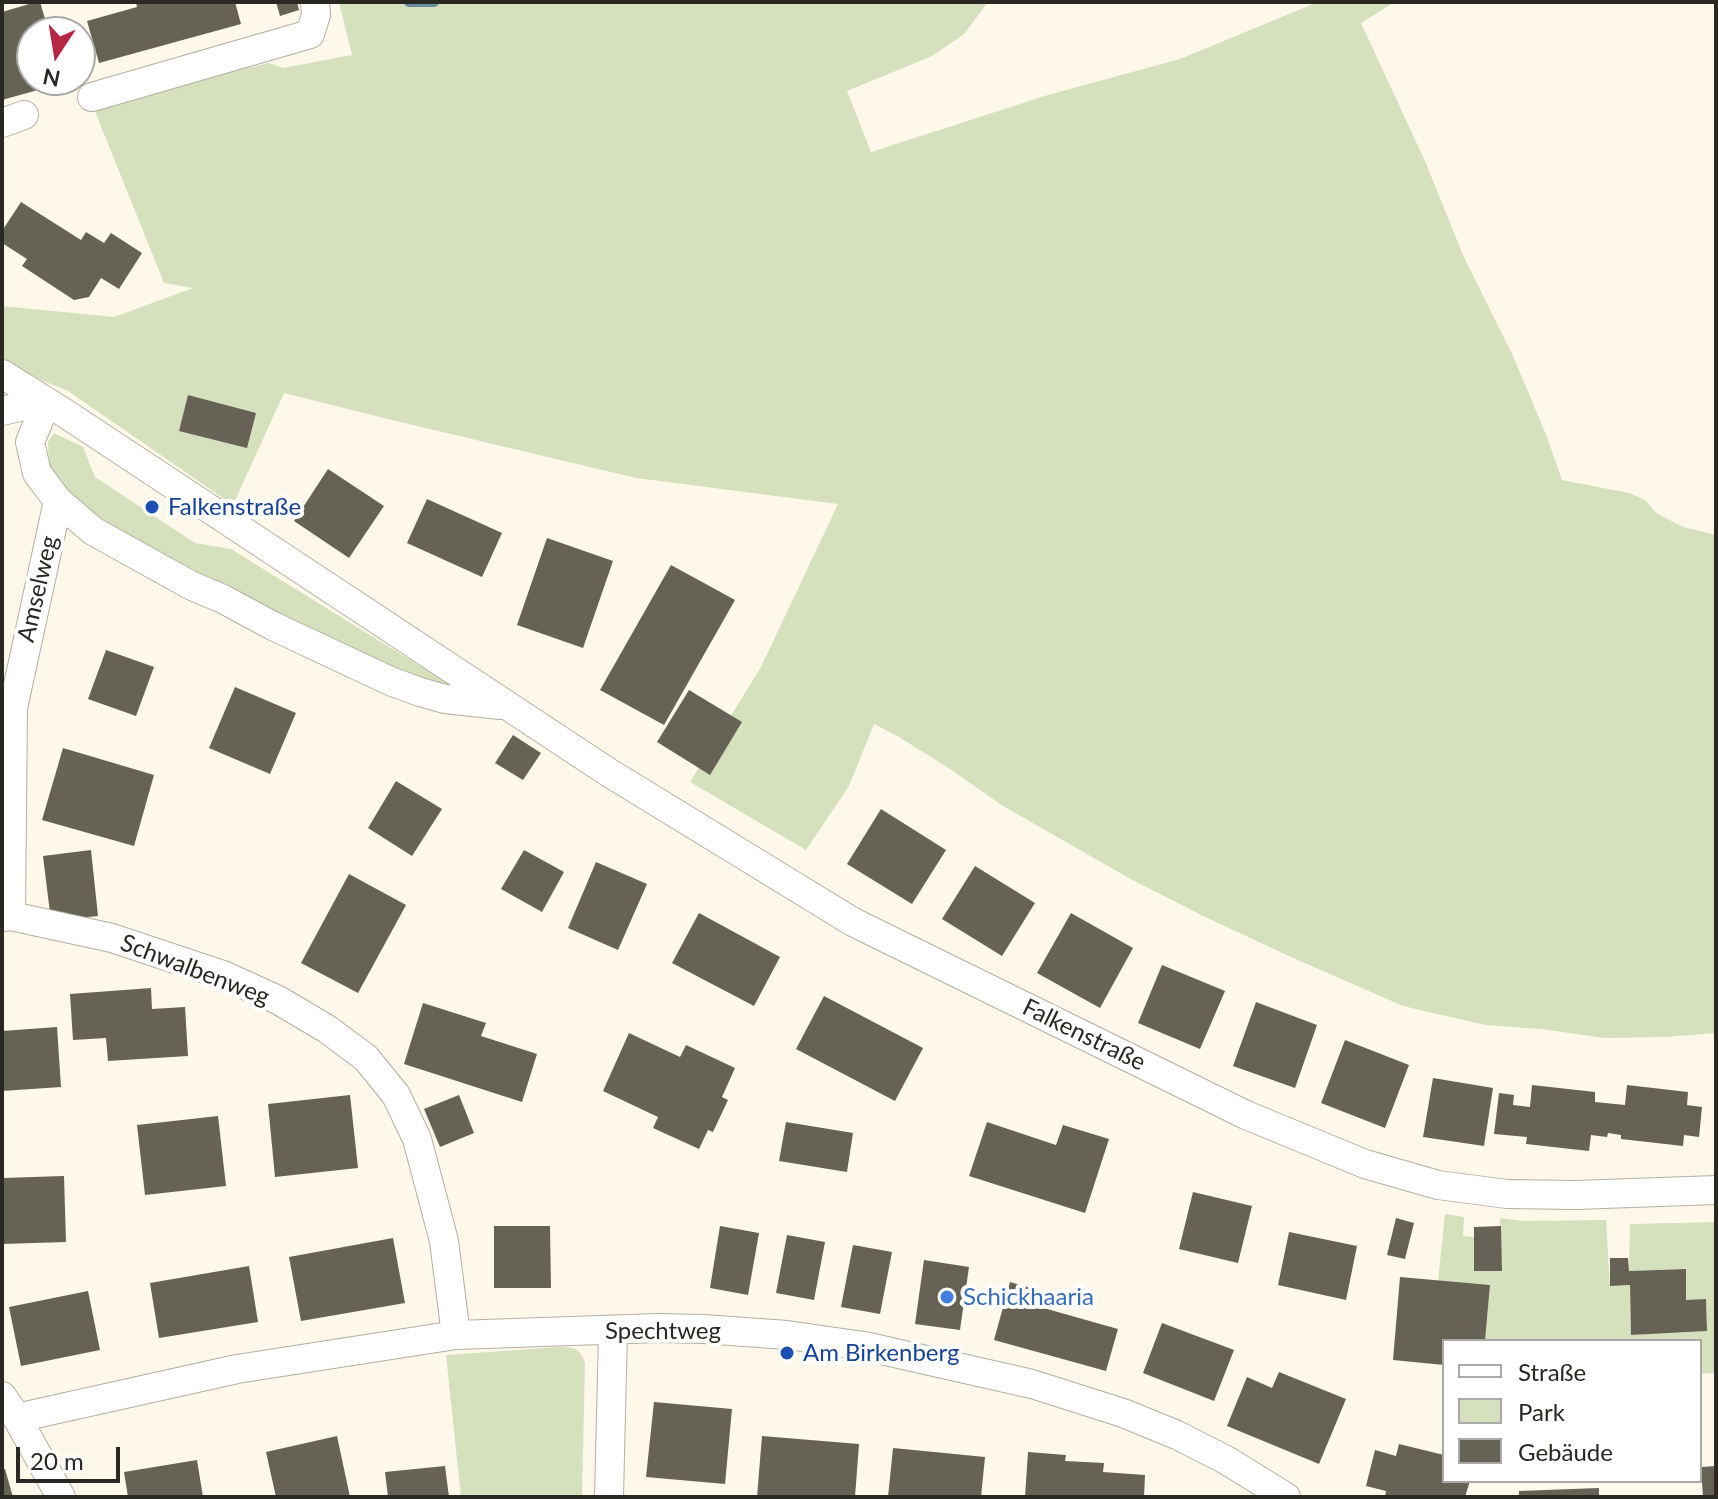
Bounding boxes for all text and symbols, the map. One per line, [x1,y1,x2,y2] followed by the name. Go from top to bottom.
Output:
[16,16,96,96] north arrow
[40,63,62,93] text: N
[168,493,301,521] place label: Falkenstraße
[143,498,161,516] marker: Falkenstraße
[12,533,64,645] street label: Amselweg
[116,928,274,1012] street label: Schwalbenweg
[1018,993,1150,1077] street label: Falkenstraße
[963,1283,1094,1311] place label: Schickhaaria
[938,1288,956,1306] marker: Schickhaaria
[605,1317,721,1345] street label: Spechtweg
[803,1339,959,1367] place label: Am Birkenberg
[1442,1339,1702,1483] legend
[778,1344,796,1362] marker: Am Birkenberg
[1518,1357,1586,1386] text: Straße
[1518,1397,1565,1426] text: Park
[20,1431,124,1481] scale bar
[1518,1437,1613,1466] text: Gebäude
[30,1446,84,1475] text: 20 m

